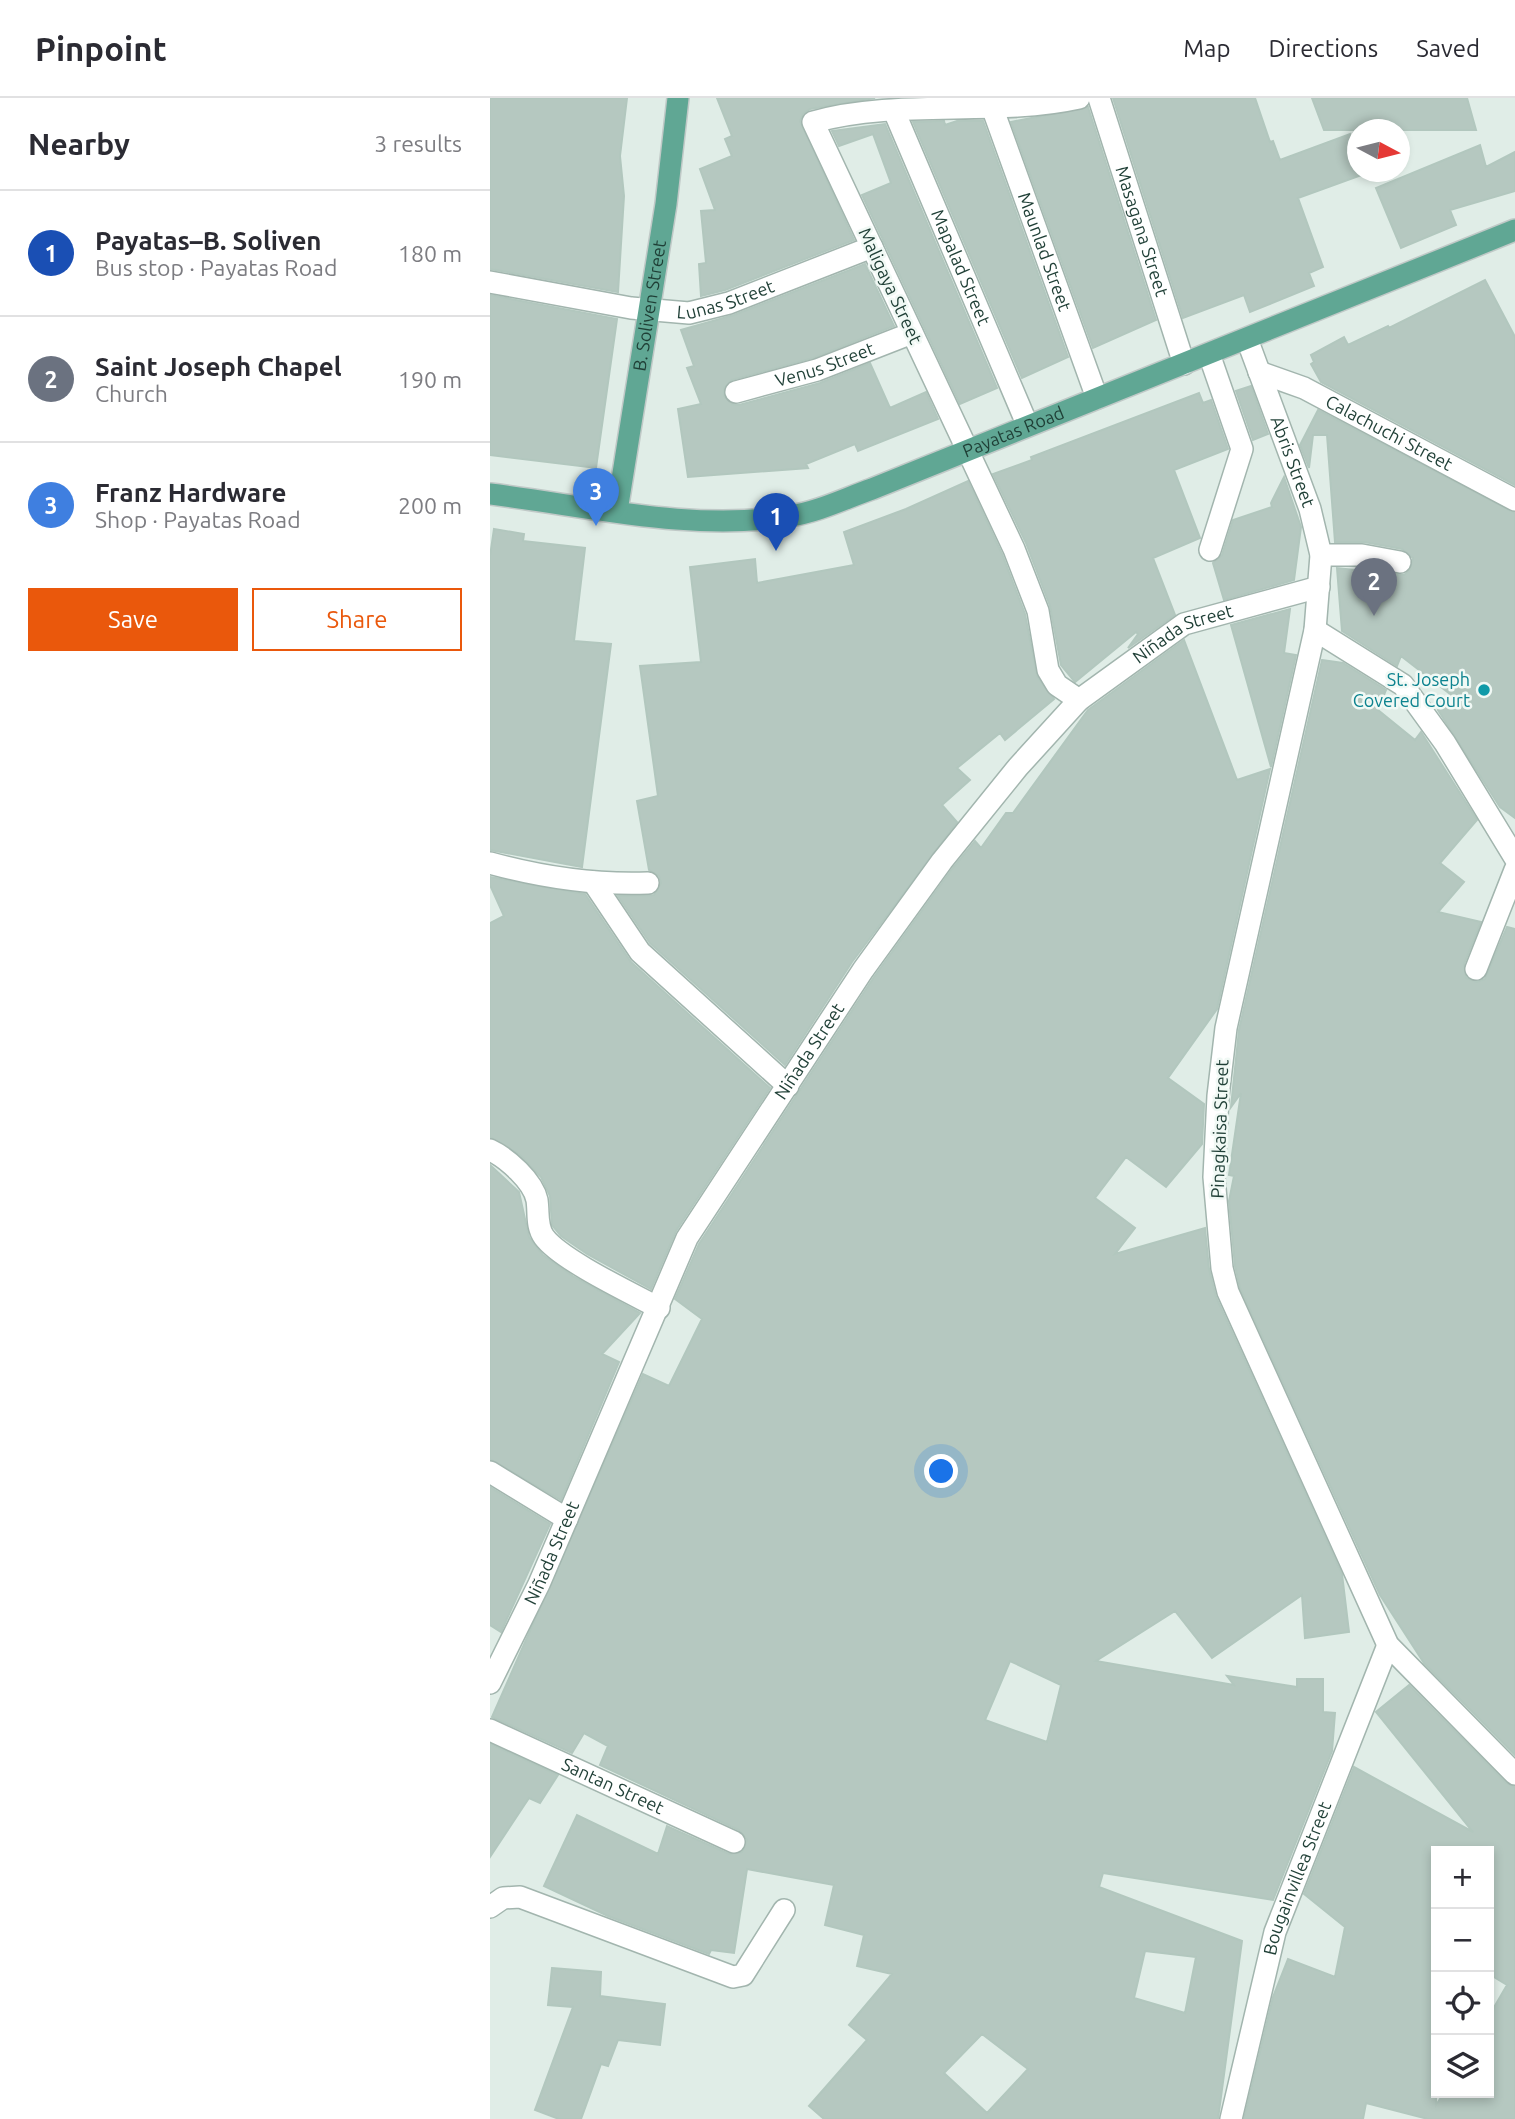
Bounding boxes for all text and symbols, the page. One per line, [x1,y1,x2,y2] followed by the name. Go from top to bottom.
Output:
[35,30,167,67] text: Pinpoint
[1183,35,1230,62] text: Map
[1268,35,1378,62] text: Directions
[1416,35,1480,62] text: Saved
[1347,119,1410,182] north arrow
[28,127,130,161] text: Nearby
[374,131,462,156] text: 3 results
[1112,163,1173,299] street label: Masagana Street
[1015,190,1076,313] street label: Maunlad Street
[928,206,995,328] street label: Mapalad Street
[855,224,927,347] street label: Maligaya Street
[95,226,322,255] text: Payatas–B. Soliven
[628,238,669,372] street label: B. Soliven Street
[45,241,57,266] text: 1
[398,241,462,266] text: 180 m
[95,255,337,280] text: Bus stop · Payatas Road
[676,275,777,322] street label: Lunas Street
[773,338,877,390] street label: Venus Street
[95,352,342,381] text: Saint Joseph Chapel
[45,367,57,392] text: 2
[398,367,462,392] text: 190 m
[95,381,168,406] text: Church
[1323,390,1456,474] street label: Calachuchi Street
[959,402,1067,460] street label: Payatas Road
[1267,413,1319,510] street label: Abris Street
[573,468,619,526] pin: 3
[95,478,287,507] text: Franz Hardware
[45,493,57,518] text: 3
[398,493,462,518] text: 200 m
[753,493,799,551] pin: 1
[95,507,301,532] text: Shop · Payatas Road
[1351,558,1397,616] pin: 2
[28,588,238,651] button: Save
[252,588,462,651] button: Share
[1128,600,1235,667] street label: Niñada Street
[1353,669,1470,710] place label: St. Joseph Covered Court
[1476,682,1492,698] marker: St. Joseph Covered Court
[770,999,848,1103] street label: Niñada Street
[1207,1059,1231,1199] street label: Pinagkaisa Street
[924,1454,958,1488] your location
[519,1498,582,1608] street label: Niñada Street
[559,1753,667,1817] street label: Santan Street
[1259,1798,1334,1957] street label: Bougainvillea Street
[1431,1846,1494,2098] map controls
[1431,1846,1494,1909] button: +
[1431,1909,1494,1972] button: −
[1431,1972,1494,2035] button: locate
[1431,2035,1494,2098] button: layers

